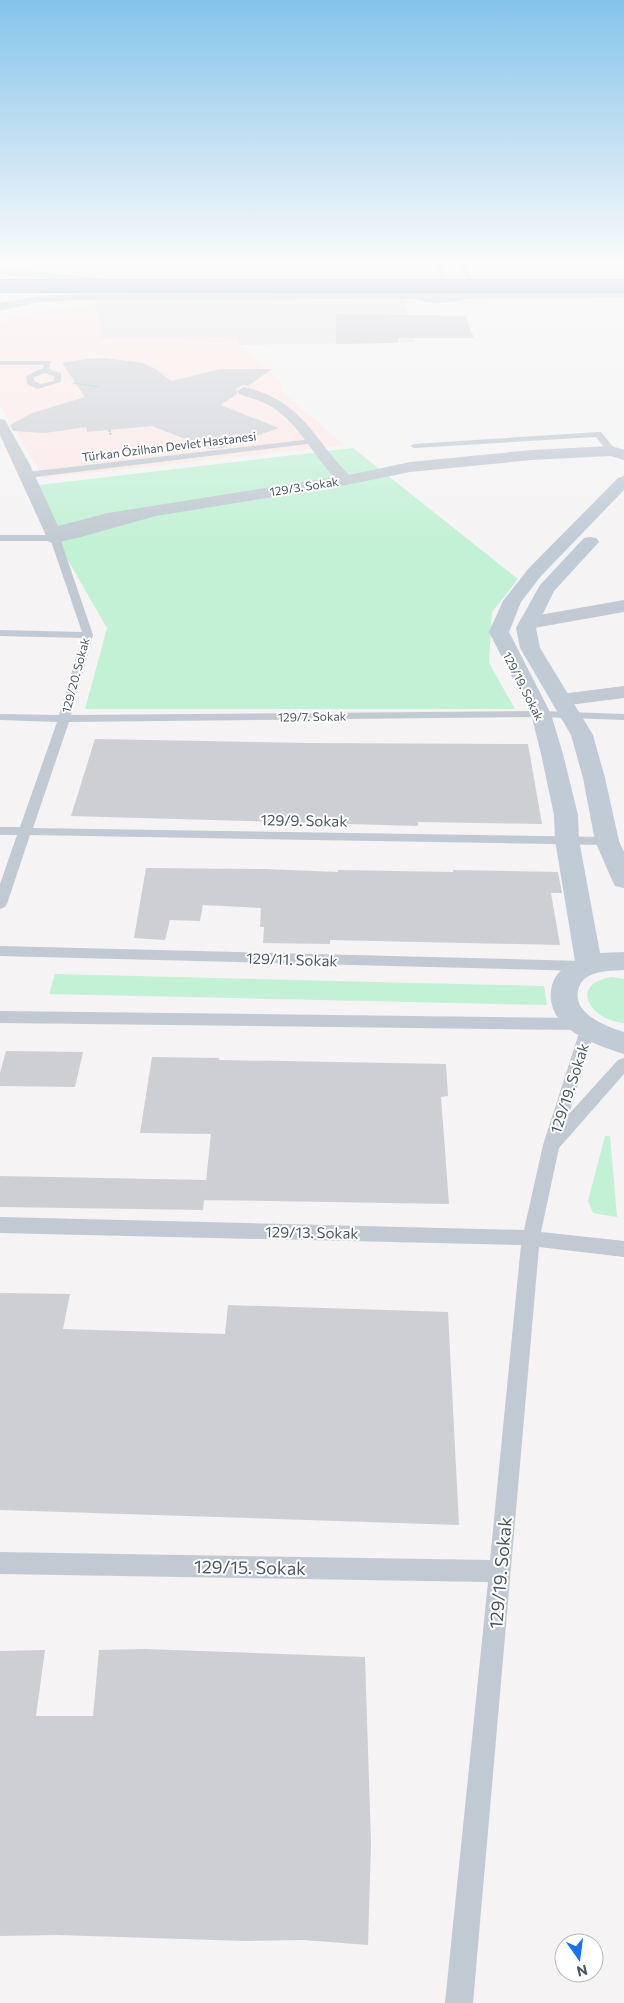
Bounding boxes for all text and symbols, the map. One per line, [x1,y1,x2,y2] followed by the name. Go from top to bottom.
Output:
[81,428,257,464] street label: Türkan Özilhan Devlet Hastanesi
[269,474,340,498] street label: 129/3. Sokak
[58,636,92,714] street label: 129/20. Sokak
[501,649,547,723] street label: 129/19. Sokak
[278,708,347,724] street label: 129/7. Sokak
[260,810,348,830] street label: 129/9. Sokak
[246,948,338,970] street label: 129/11. Sokak
[546,1041,592,1135] street label: 129/19. Sokak
[265,1222,359,1242] street label: 129/13. Sokak
[484,1516,516,1630] street label: 129/19. Sokak
[194,1555,306,1579] street label: 129/15. Sokak
[554,1933,604,1983] north arrow
[575,1962,589,1981] text: N

